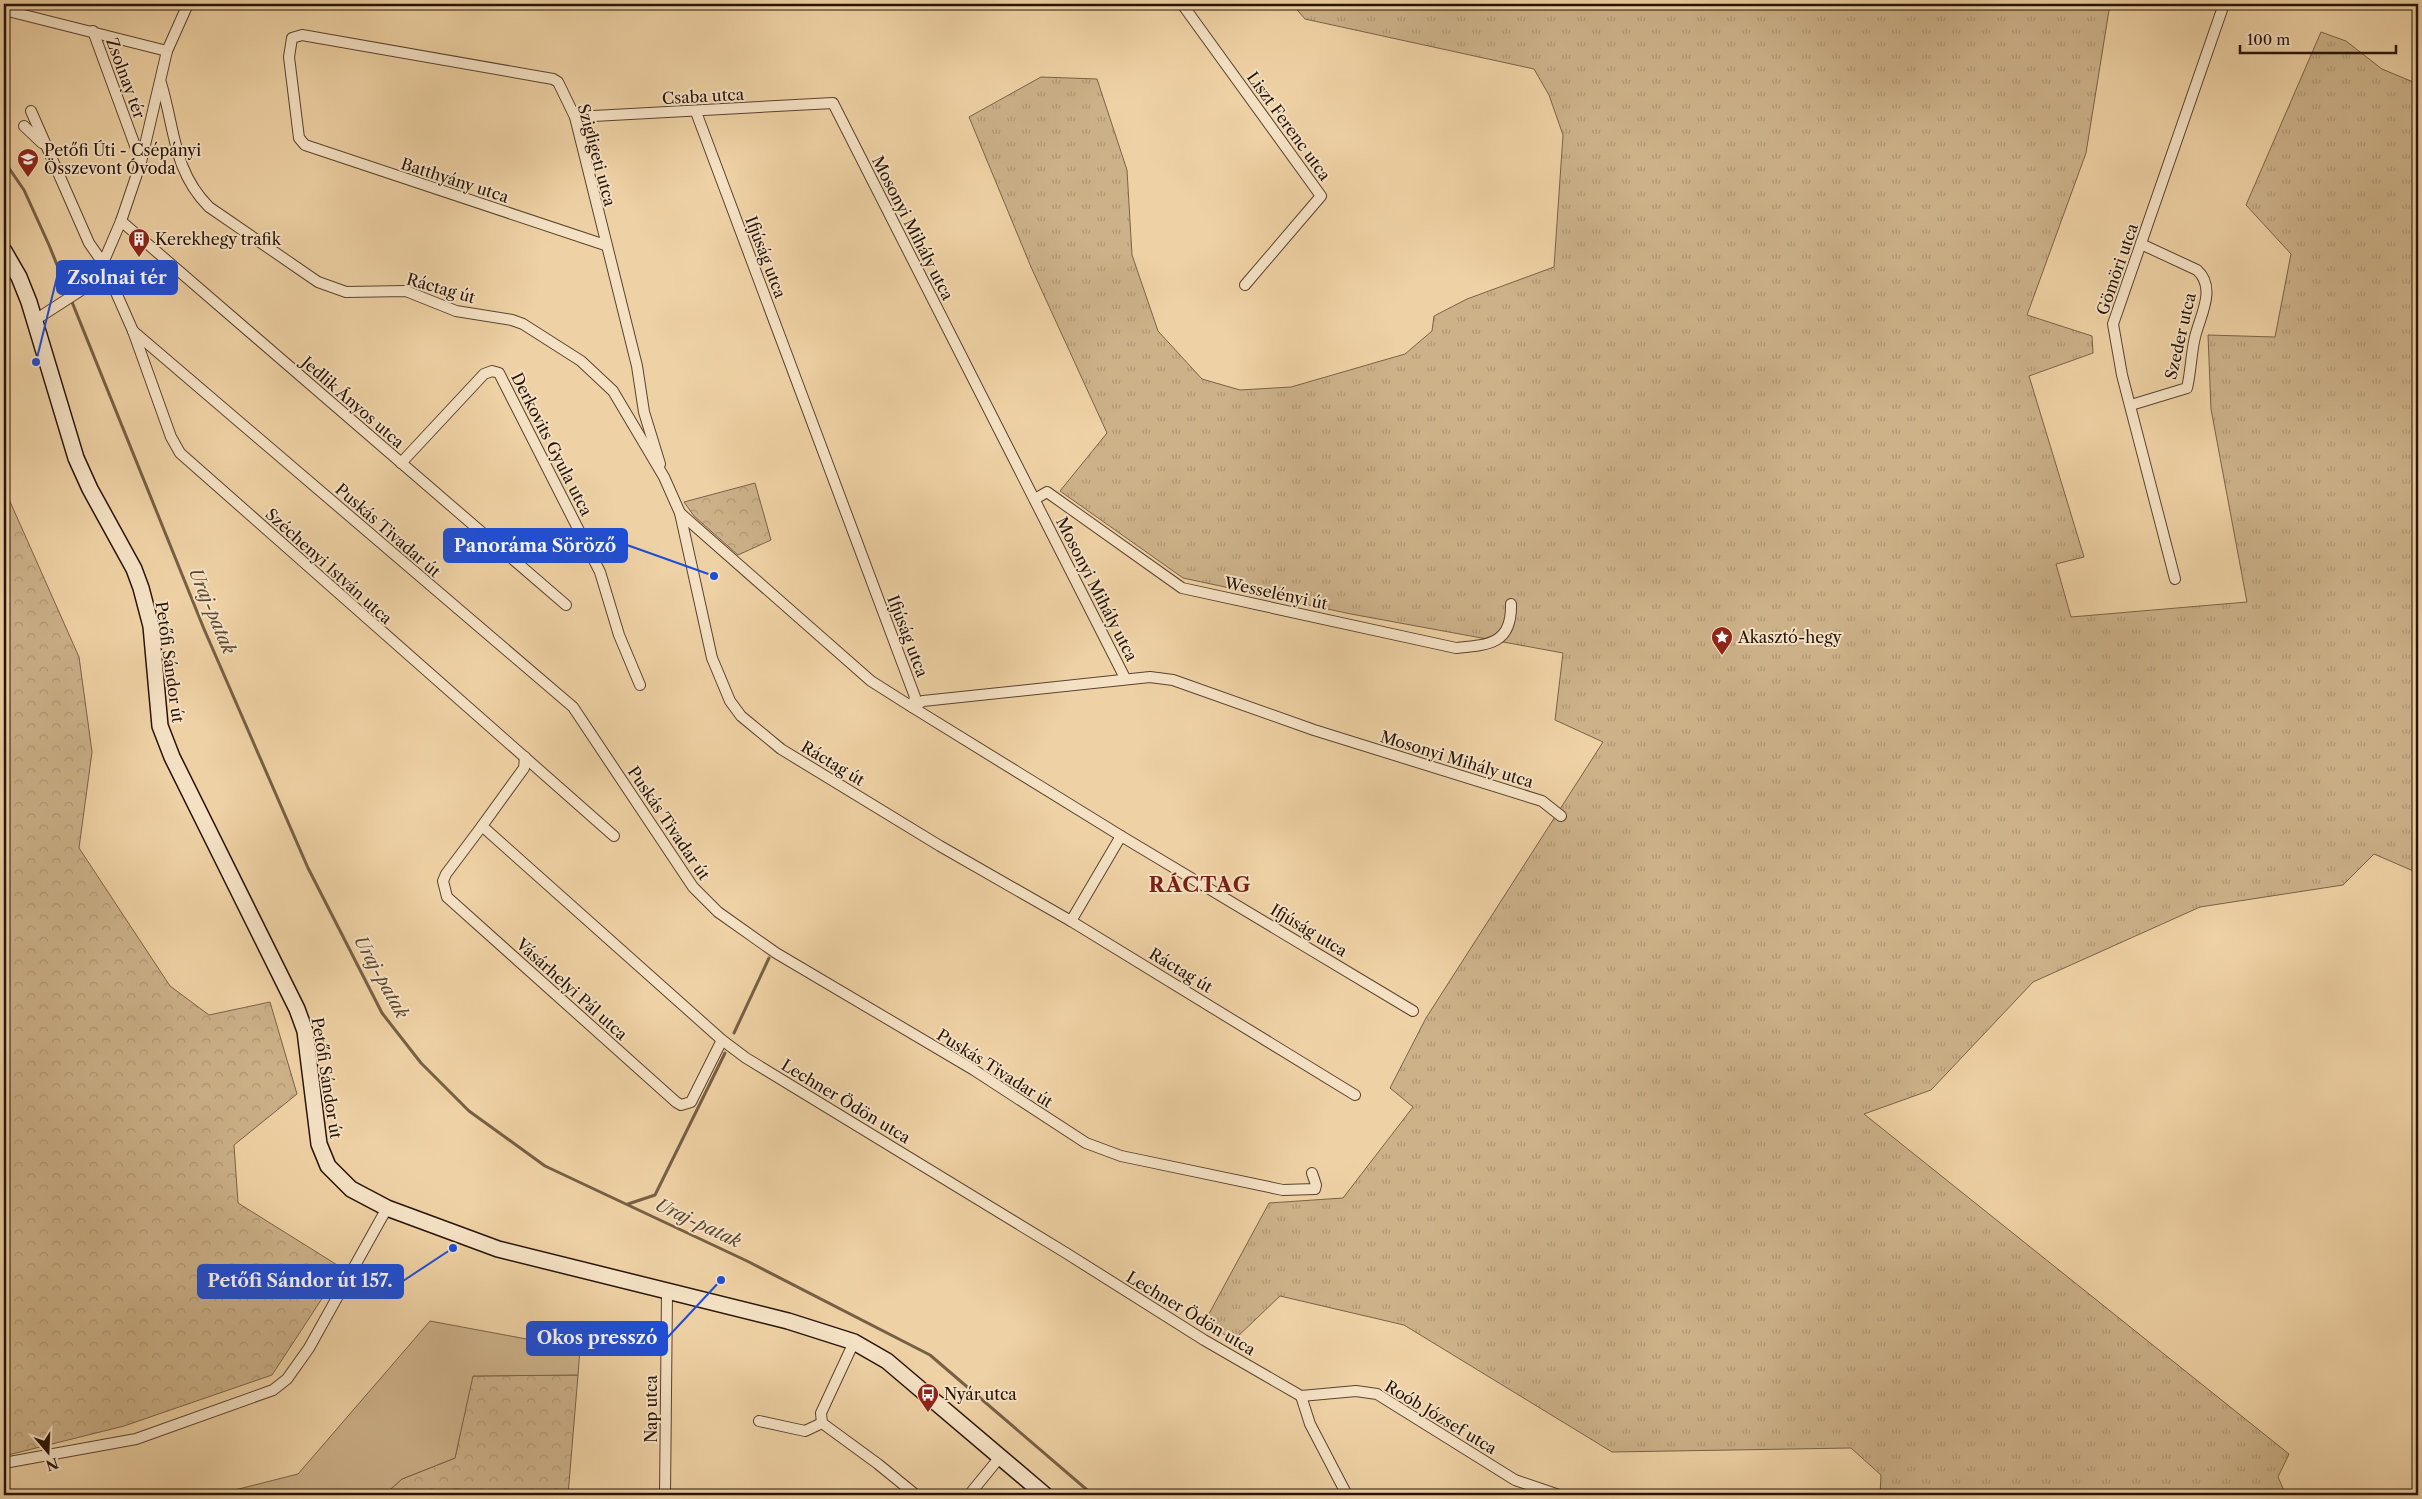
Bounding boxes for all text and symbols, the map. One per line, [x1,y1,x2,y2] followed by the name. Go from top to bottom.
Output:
[2240,22,2396,54] scale bar
[2247,30,2290,49] text: 100 m
[102,35,150,121] street label: Zsolnay tér
[1243,68,1336,185] street label: Liszt Ferenc utca
[661,84,745,108] street label: Csaba utca
[574,102,620,209] street label: Szigligeti utca
[44,140,201,178] place label: Petőfi Úti - Csépányi Összevont Óvoda
[16,147,40,178] school or university icon: Petőfi Úti - Csépányi Összevont Óvoda
[399,153,512,207] street label: Batthyány utca
[868,153,958,304] street label: Mosonyi Mihály utca
[741,213,791,301] street label: Ifjúság utca
[2092,220,2142,317] street label: Gömöri utca
[127,227,151,258] building icon: Kerekhegy trafik
[155,229,282,249] place label: Kerekhegy trafik
[57,261,177,294] callout: Zsolnai tér
[67,267,167,289] text: Zsolnai tér
[404,269,478,307] street label: Ráctag út
[2160,290,2200,381] street label: Szeder utca
[295,350,409,452] street label: Jedlik Ányos utca
[507,369,597,520] street label: Derkovits Gyula utca
[331,479,445,581] street label: Puskás Tivadar út
[262,504,397,628] street label: Széchenyi István utca
[1052,514,1142,665] street label: Mosonyi Mihály utca
[444,529,627,562] callout: Panoráma Söröző
[454,535,616,557] text: Panoráma Söröző
[184,564,240,658] water label: Uraj-patak
[1222,572,1330,614] street label: Wesselényi út
[883,592,933,680] street label: Ifjúság utca
[152,600,188,724] street label: Petőfi Sándor út
[1710,625,1734,656] place icon: Akasztó-hegy
[1737,627,1843,647] place label: Akasztó-hegy
[1378,726,1537,792] street label: Mosonyi Mihály utca
[798,736,869,790] street label: Ráctag út
[624,762,715,884] street label: Puskás Tivadar út
[1149,872,1251,897] district label: RÁCTAG
[1267,899,1351,961] street label: Ifjúság utca
[349,931,413,1023] water label: Uraj-patak
[512,933,632,1044] street label: Vásárhelyi Pál utca
[1146,943,1217,997] street label: Ráctag út
[308,1016,346,1140] street label: Petőfi Sándor út
[933,1024,1057,1112] street label: Puskás Tivadar út
[778,1055,915,1148] street label: Lechner Ödön utca
[652,1194,745,1253] water label: Uraj-patak
[198,1265,403,1298] callout: Petőfi Sándor út 157.
[1123,1267,1260,1360] street label: Lechner Ödön utca
[208,1270,392,1292] text: Petőfi Sándor út 157.
[527,1322,667,1355] callout: Okos presszó
[537,1327,657,1349] text: Okos presszó
[641,1375,661,1443] street label: Nap utca
[1381,1376,1501,1459] street label: Roób József utca
[916,1382,940,1413] bus stop icon: Nyár utca
[944,1384,1017,1404] place label: Nyár utca
[22,1426,72,1476] north arrow
[44,1454,61,1475] text: N

